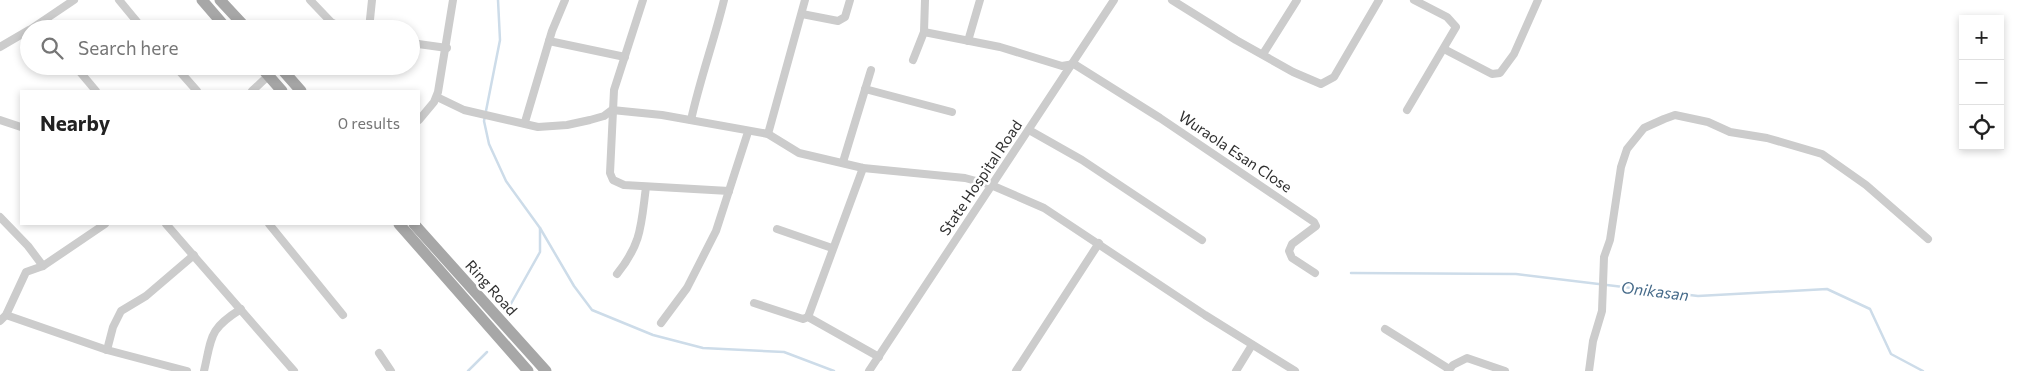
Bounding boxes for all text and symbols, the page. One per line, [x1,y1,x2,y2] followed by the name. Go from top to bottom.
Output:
[1959,15,2004,150] map controls
[1959,15,2004,60] button: +
[20,20,420,75] search box
[38,34,66,62] icon: search
[78,36,178,59] text: Search here
[1959,60,2004,105] button: −
[1959,105,2004,150] button: locate
[1175,107,1296,196] street label: Wuraola Esan Close
[40,110,110,135] text: Nearby
[338,113,400,132] text: 0 results
[935,117,1025,238] street label: State Hospital Road
[462,256,521,319] street label: Ring Road
[1620,277,1690,304] water label: Onikasan

